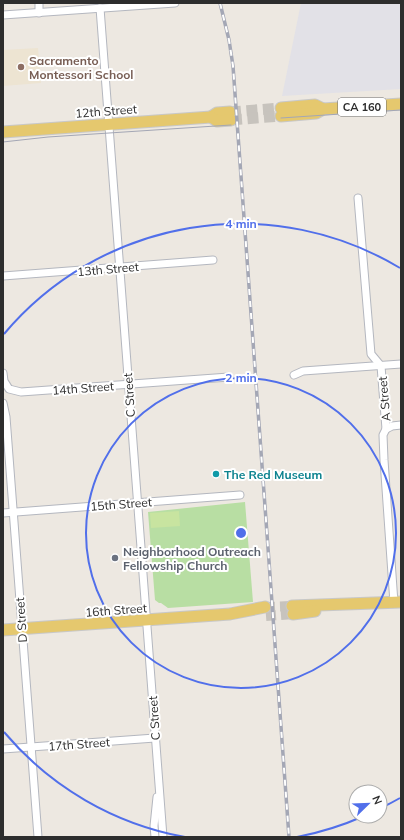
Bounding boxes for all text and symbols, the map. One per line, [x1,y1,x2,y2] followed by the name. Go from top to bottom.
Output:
[29,53,133,82] place label: Sacramento Montessori School
[16,62,26,72] marker: Sacramento Montessori School
[338,98,386,116] road number: CA 160
[75,101,137,121] street label: 12th Street
[225,216,257,231] text: 4 min
[76,259,140,279] street label: 13th Street
[225,370,257,385] text: 2 min
[120,372,138,418] street label: C Street
[375,376,393,422] street label: A Street
[52,378,114,398] street label: 14th Street
[224,467,322,482] place label: The Red Museum
[211,469,221,479] marker: The Red Museum
[90,494,152,514] street label: 15th Street
[234,526,248,540] centre of rings
[123,544,261,573] place label: Neighborhood Outreach Fellowship Church
[110,553,120,563] marker: Neighborhood Outreach Fellowship Church
[12,597,30,643] street label: D Street
[85,600,147,620] street label: 16th Street
[145,695,163,741] street label: C Street
[48,734,110,754] street label: 17th Street
[348,784,388,824] north arrow
[369,794,385,807] text: N

